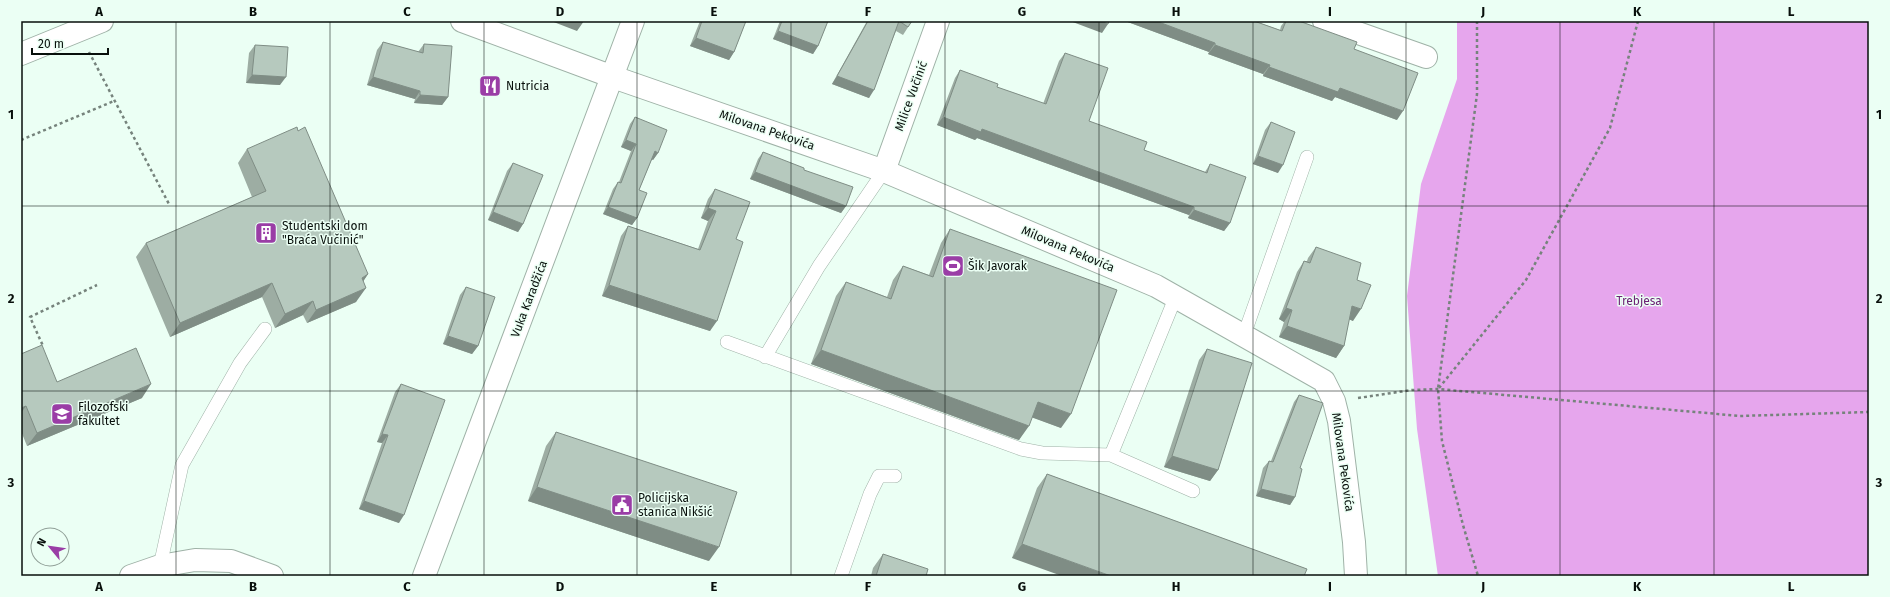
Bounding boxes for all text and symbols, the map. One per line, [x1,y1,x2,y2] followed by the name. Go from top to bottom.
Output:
[94,4,103,19] text: A
[249,4,257,19] text: B
[403,4,411,19] text: C
[556,4,565,19] text: D
[711,4,718,19] text: E
[865,4,872,19] text: F
[1018,4,1026,19] text: G
[1172,4,1180,19] text: H
[1328,4,1332,19] text: I
[1480,4,1485,19] text: J
[1633,4,1642,19] text: K
[1788,4,1795,19] text: L
[32,30,108,56] scale bar
[38,37,64,51] text: 20 m
[892,59,930,133] street label: Milice Vučinić
[477,73,503,99] restaurant icon: Nutricia
[506,79,549,93] place label: Nutricia
[8,107,14,122] text: 1
[718,107,816,153] street label: Milovana Pekovića
[1876,107,1882,122] text: 1
[282,219,368,247] place label: Studentski dom "Braća Vučinić"
[253,220,279,246] building icon: Studentski dom "Braća Vučinić"
[1019,223,1117,275] street label: Milovana Pekovića
[940,253,966,279] sports icon: Šik Javorak
[968,258,1028,273] place label: Šik Javorak
[508,259,550,339] street label: Vuka Karadžića
[8,291,15,306] text: 2
[1876,291,1883,306] text: 2
[1616,294,1662,308] park label: Trebjesa
[78,400,129,428] place label: Filozofski fakultet
[49,401,75,427] school or university icon: Filozofski fakultet
[1329,412,1357,512] street label: Milovana Pekovića
[7,475,15,490] text: 3
[1875,475,1883,490] text: 3
[638,491,713,519] place label: Policijska stanica Nikšić
[609,492,635,518] public building icon: Policijska stanica Nikšić
[30,527,70,567] north arrow
[34,536,49,549] text: N
[94,579,103,594] text: A
[249,579,257,594] text: B
[403,579,411,594] text: C
[556,579,565,594] text: D
[711,579,718,594] text: E
[865,579,872,594] text: F
[1018,579,1026,594] text: G
[1172,579,1180,594] text: H
[1328,579,1332,594] text: I
[1480,579,1485,594] text: J
[1633,579,1642,594] text: K
[1788,579,1795,594] text: L

